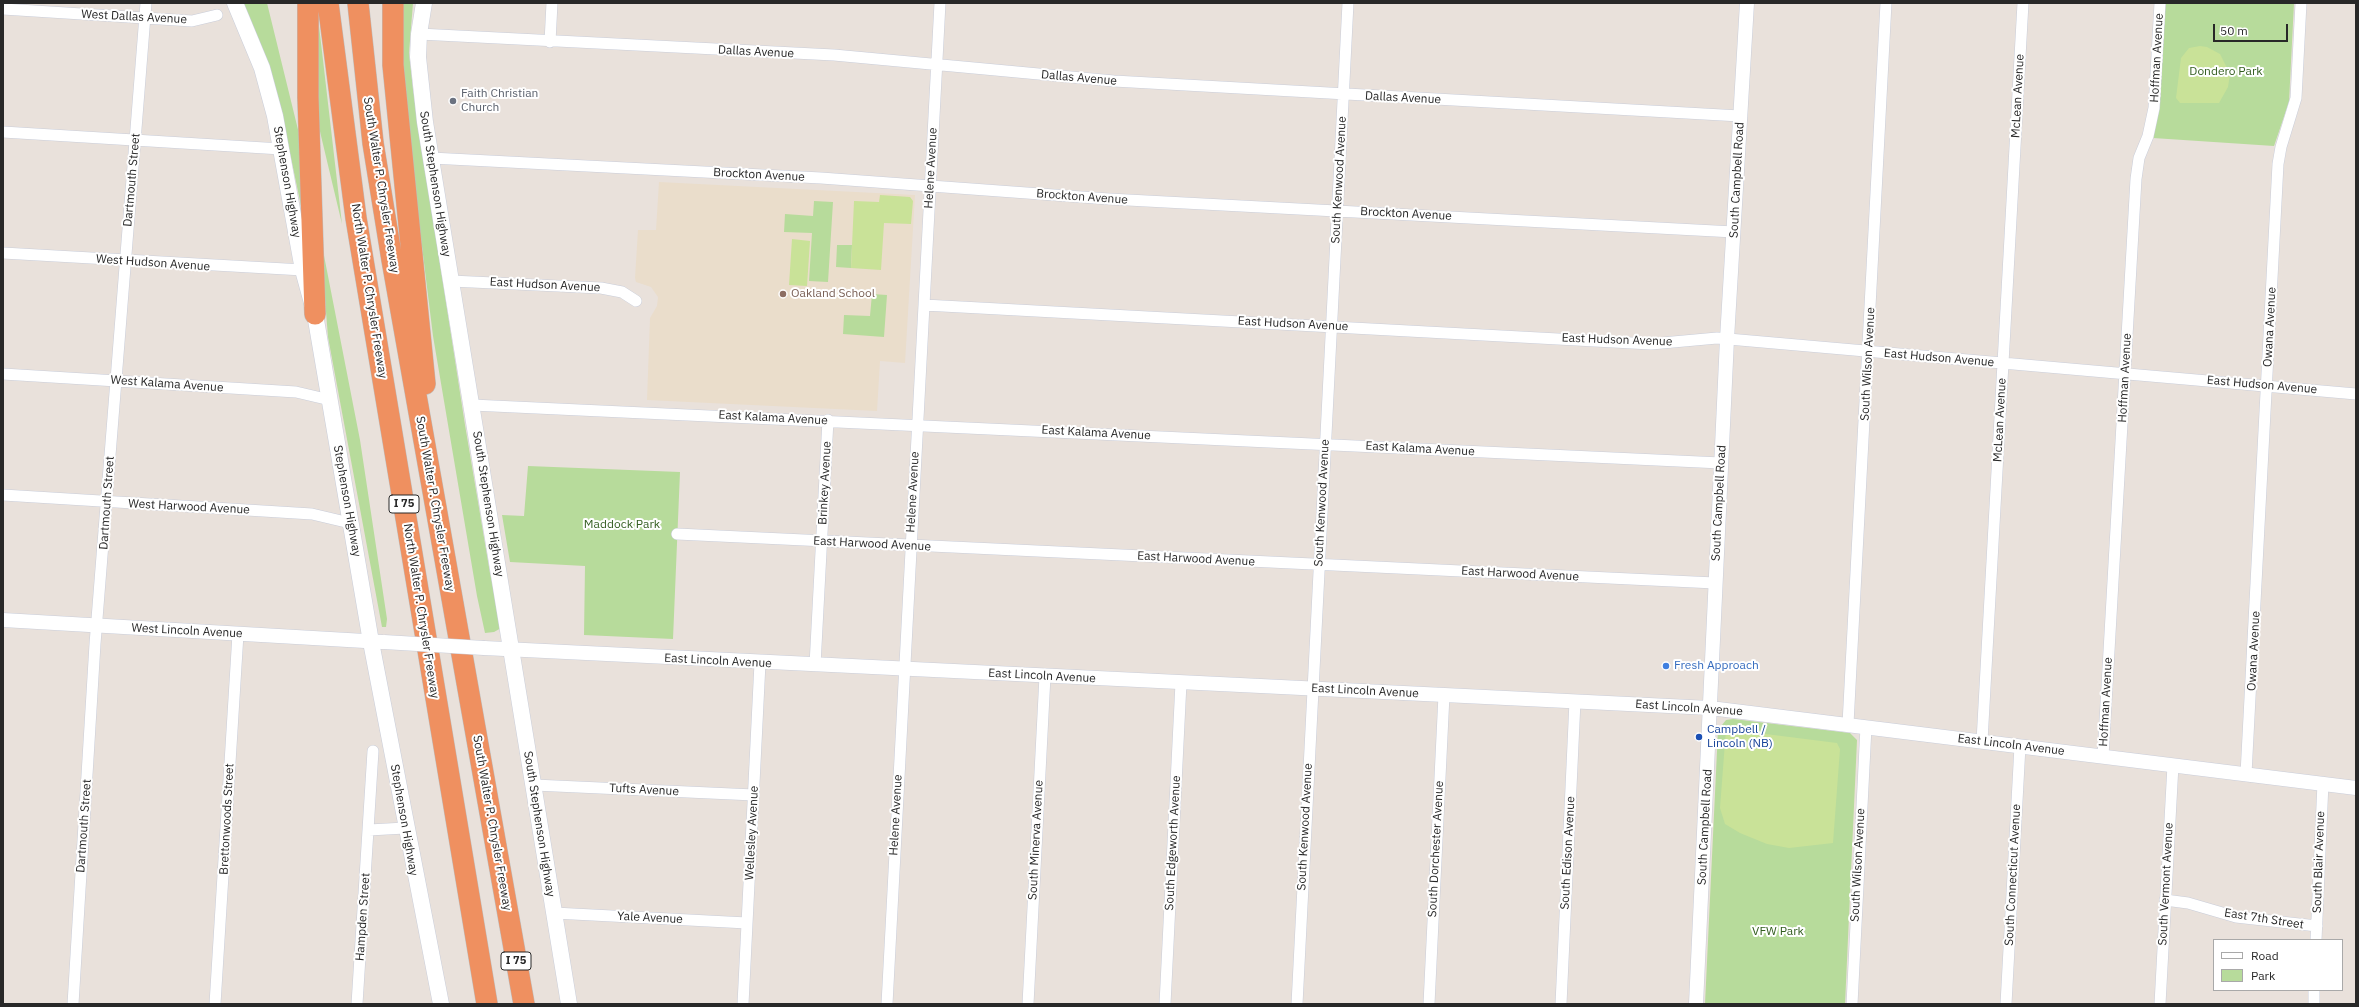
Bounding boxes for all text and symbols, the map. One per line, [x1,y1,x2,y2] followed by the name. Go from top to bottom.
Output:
[81,7,187,27] street label: West Dallas Avenue
[2147,13,2167,103] street label: Hoffman Avenue
[2215,16,2290,42] scale bar
[2220,23,2248,38] text: 50 m
[718,43,794,61] street label: Dallas Avenue
[2009,53,2027,139] street label: McLean Avenue
[2189,65,2263,79] park label: Dondero Park
[1040,68,1118,88] street label: Dallas Avenue
[461,87,538,115] place label: Faith Christian Church
[1365,89,1441,107] street label: Dallas Avenue
[360,96,402,274] street label: South Walter P. Chrysler Freeway
[448,96,458,106] marker: Faith Christian Church
[416,110,454,258] street label: South Stephenson Highway
[1328,116,1350,244] street label: South Kenwood Avenue
[1727,122,1747,238] street label: South Campbell Road
[270,125,304,239] street label: Stephenson Highway
[922,127,940,209] street label: Helene Avenue
[121,133,143,227] street label: Dartmouth Street
[713,165,805,185] street label: Brockton Avenue
[1036,187,1128,207] street label: Brockton Avenue
[348,203,390,379] street label: North Walter P. Chrysler Freeway
[1360,204,1452,224] street label: Brockton Avenue
[95,252,211,274] street label: West Hudson Avenue
[489,275,601,295] street label: East Hudson Avenue
[791,287,875,301] place label: Oakland School
[2261,287,2279,367] street label: Owana Avenue
[778,289,788,299] marker: Oakland School
[1858,307,1878,421] street label: South Wilson Avenue
[1237,314,1349,334] street label: East Hudson Avenue
[1561,331,1673,349] street label: East Hudson Avenue
[2115,333,2135,423] street label: Hoffman Avenue
[1883,346,1995,370] street label: East Hudson Avenue
[110,373,224,395] street label: West Kalama Avenue
[2206,373,2318,397] street label: East Hudson Avenue
[1991,377,2009,463] street label: McLean Avenue
[718,408,828,428] street label: East Kalama Avenue
[412,415,458,593] street label: South Walter P. Chrysler Freeway
[1041,423,1151,443] street label: East Kalama Avenue
[469,430,507,578] street label: South Stephenson Highway
[1311,439,1333,567] street label: South Kenwood Avenue
[1365,439,1475,459] street label: East Kalama Avenue
[816,441,834,525] street label: Brinkey Avenue
[330,444,364,558] street label: Stephenson Highway
[1709,445,1729,561] street label: South Campbell Road
[904,451,922,533] street label: Helene Avenue
[97,456,117,550] street label: Dartmouth Street
[389,495,419,513] road number: I 75
[128,497,250,517] street label: West Harwood Avenue
[584,518,660,532] park label: Maddock Park
[400,523,442,699] street label: North Walter P. Chrysler Freeway
[813,534,931,554] street label: East Harwood Avenue
[1137,549,1255,569] street label: East Harwood Avenue
[1461,564,1579,584] street label: East Harwood Avenue
[2245,611,2263,691] street label: Owana Avenue
[131,621,243,641] street label: West Lincoln Avenue
[664,651,772,671] street label: East Lincoln Avenue
[2096,657,2116,747] street label: Hoffman Avenue
[1674,659,1759,673] place label: Fresh Approach
[1661,661,1671,671] marker: Fresh Approach
[988,666,1096,686] street label: East Lincoln Avenue
[1311,681,1419,701] street label: East Lincoln Avenue
[1635,697,1743,719] street label: East Lincoln Avenue
[1707,723,1773,751] place label: Campbell / Lincoln (NB)
[1957,731,2065,759] street label: East Lincoln Avenue
[1694,732,1704,742] marker: Campbell / Lincoln (NB)
[469,734,515,912] street label: South Walter P. Chrysler Freeway
[520,750,558,898] street label: South Stephenson Highway
[217,763,237,875] street label: Brettonwoods Street
[387,763,421,877] street label: Stephenson Highway
[1294,763,1316,891] street label: South Kenwood Avenue
[1695,769,1715,885] street label: South Campbell Road
[887,774,905,856] street label: Helene Avenue
[1162,775,1184,911] street label: South Edgeworth Avenue
[74,779,94,873] street label: Dartmouth Street
[1026,780,1046,900] street label: South Minerva Avenue
[1425,780,1447,918] street label: South Dorchester Avenue
[609,781,679,799] street label: Tufts Avenue
[742,785,762,881] street label: Wellesley Avenue
[1558,796,1578,910] street label: South Edison Avenue
[2002,804,2024,946] street label: South Connecticut Avenue
[1848,808,1868,922] street label: South Wilson Avenue
[2310,811,2328,913] street label: South Blair Avenue
[2156,822,2176,946] street label: South Vermont Avenue
[353,872,373,962] street label: Hampden Street
[2223,906,2305,932] street label: East 7th Street
[617,909,683,927] street label: Yale Avenue
[1752,925,1804,939] park label: VFW Park
[2213,939,2343,991] legend
[2251,948,2279,963] text: Road
[501,952,531,970] road number: I 75
[2251,968,2275,983] text: Park

